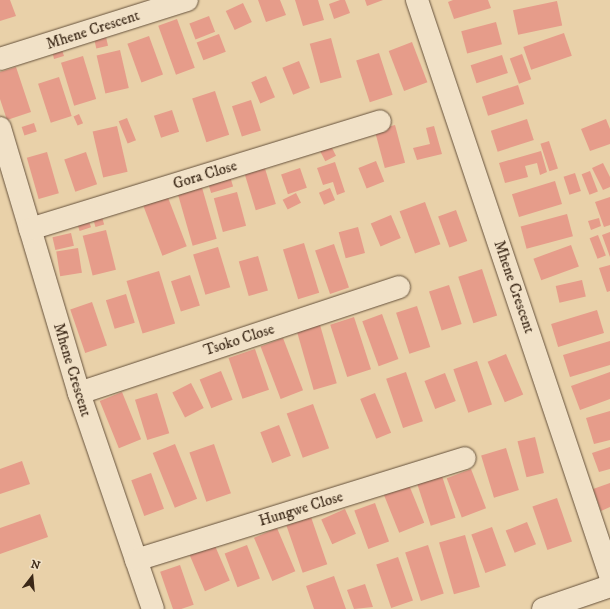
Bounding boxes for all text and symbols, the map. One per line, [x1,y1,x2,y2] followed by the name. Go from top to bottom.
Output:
[44,6,142,54] street label: Mhene Crescent
[171,157,239,193] street label: Gora Close
[490,238,538,336] street label: Mhene Crescent
[201,320,277,360] street label: Tsoko Close
[49,321,95,419] street label: Mhene Crescent
[257,488,345,530] street label: Hungwe Close
[12,557,52,597] north arrow
[29,557,42,573] text: N

